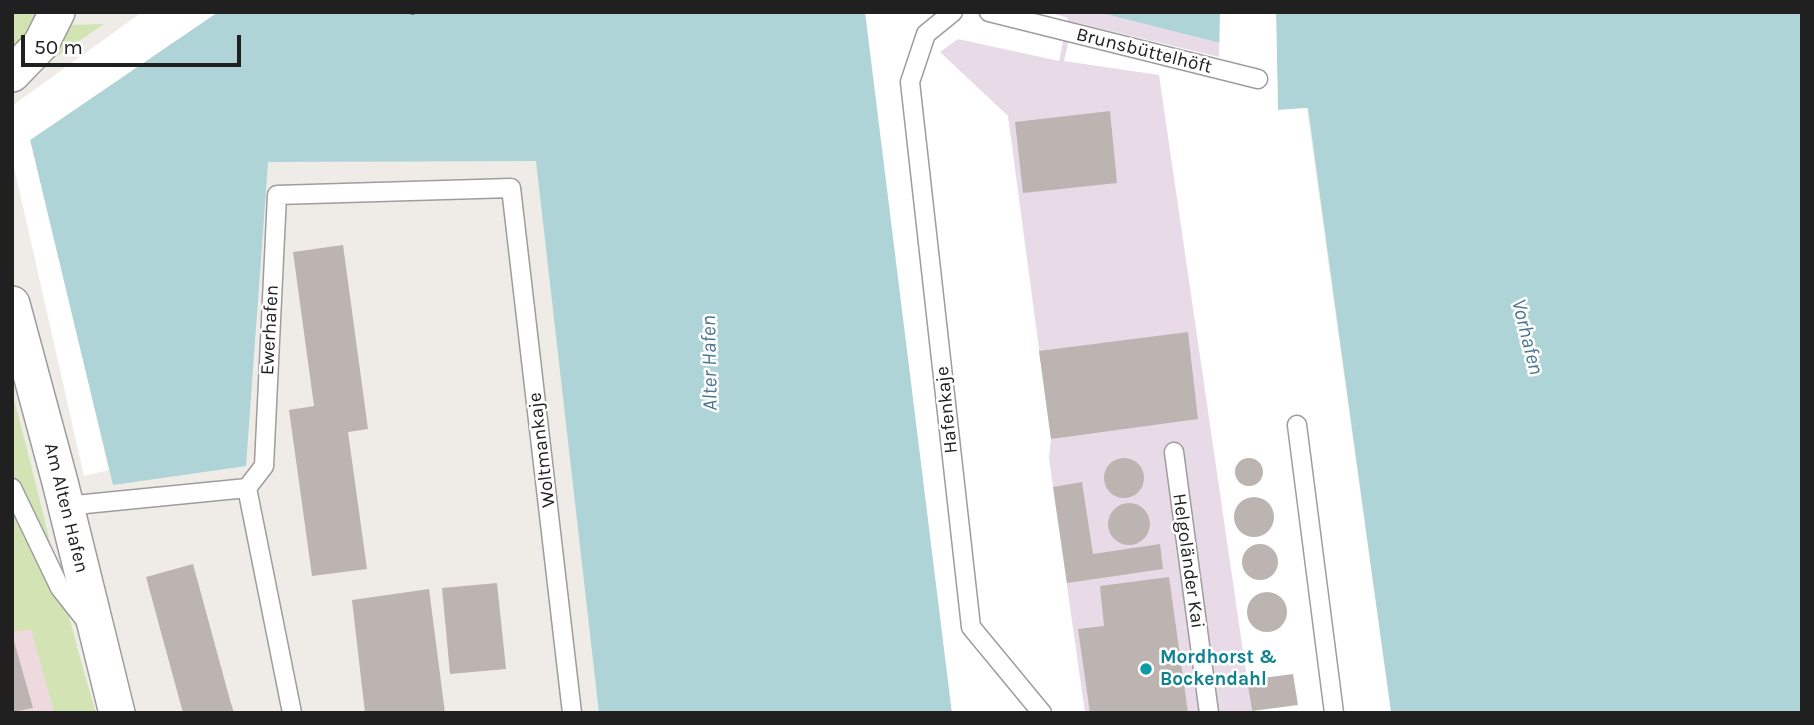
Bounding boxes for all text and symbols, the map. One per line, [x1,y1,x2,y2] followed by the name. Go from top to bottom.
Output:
[24,21,245,65] scale bar
[1074,23,1214,79] street label: Brunsbüttelhöft
[34,35,83,59] text: 50 m
[256,284,284,376] street label: Ewerhafen
[1505,297,1549,377] water label: Vorhafen
[697,315,723,411] water label: Alter Hafen
[931,365,963,455] street label: Hafenkaje
[524,391,560,509] street label: Woltmankaje
[39,441,93,575] street label: Am Alten Hafen
[1167,492,1209,630] street label: Helgoländer Kai
[1160,647,1277,691] place label: Mordhorst & Bockendahl
[1138,661,1154,677] marker: Mordhorst & Bockendahl

